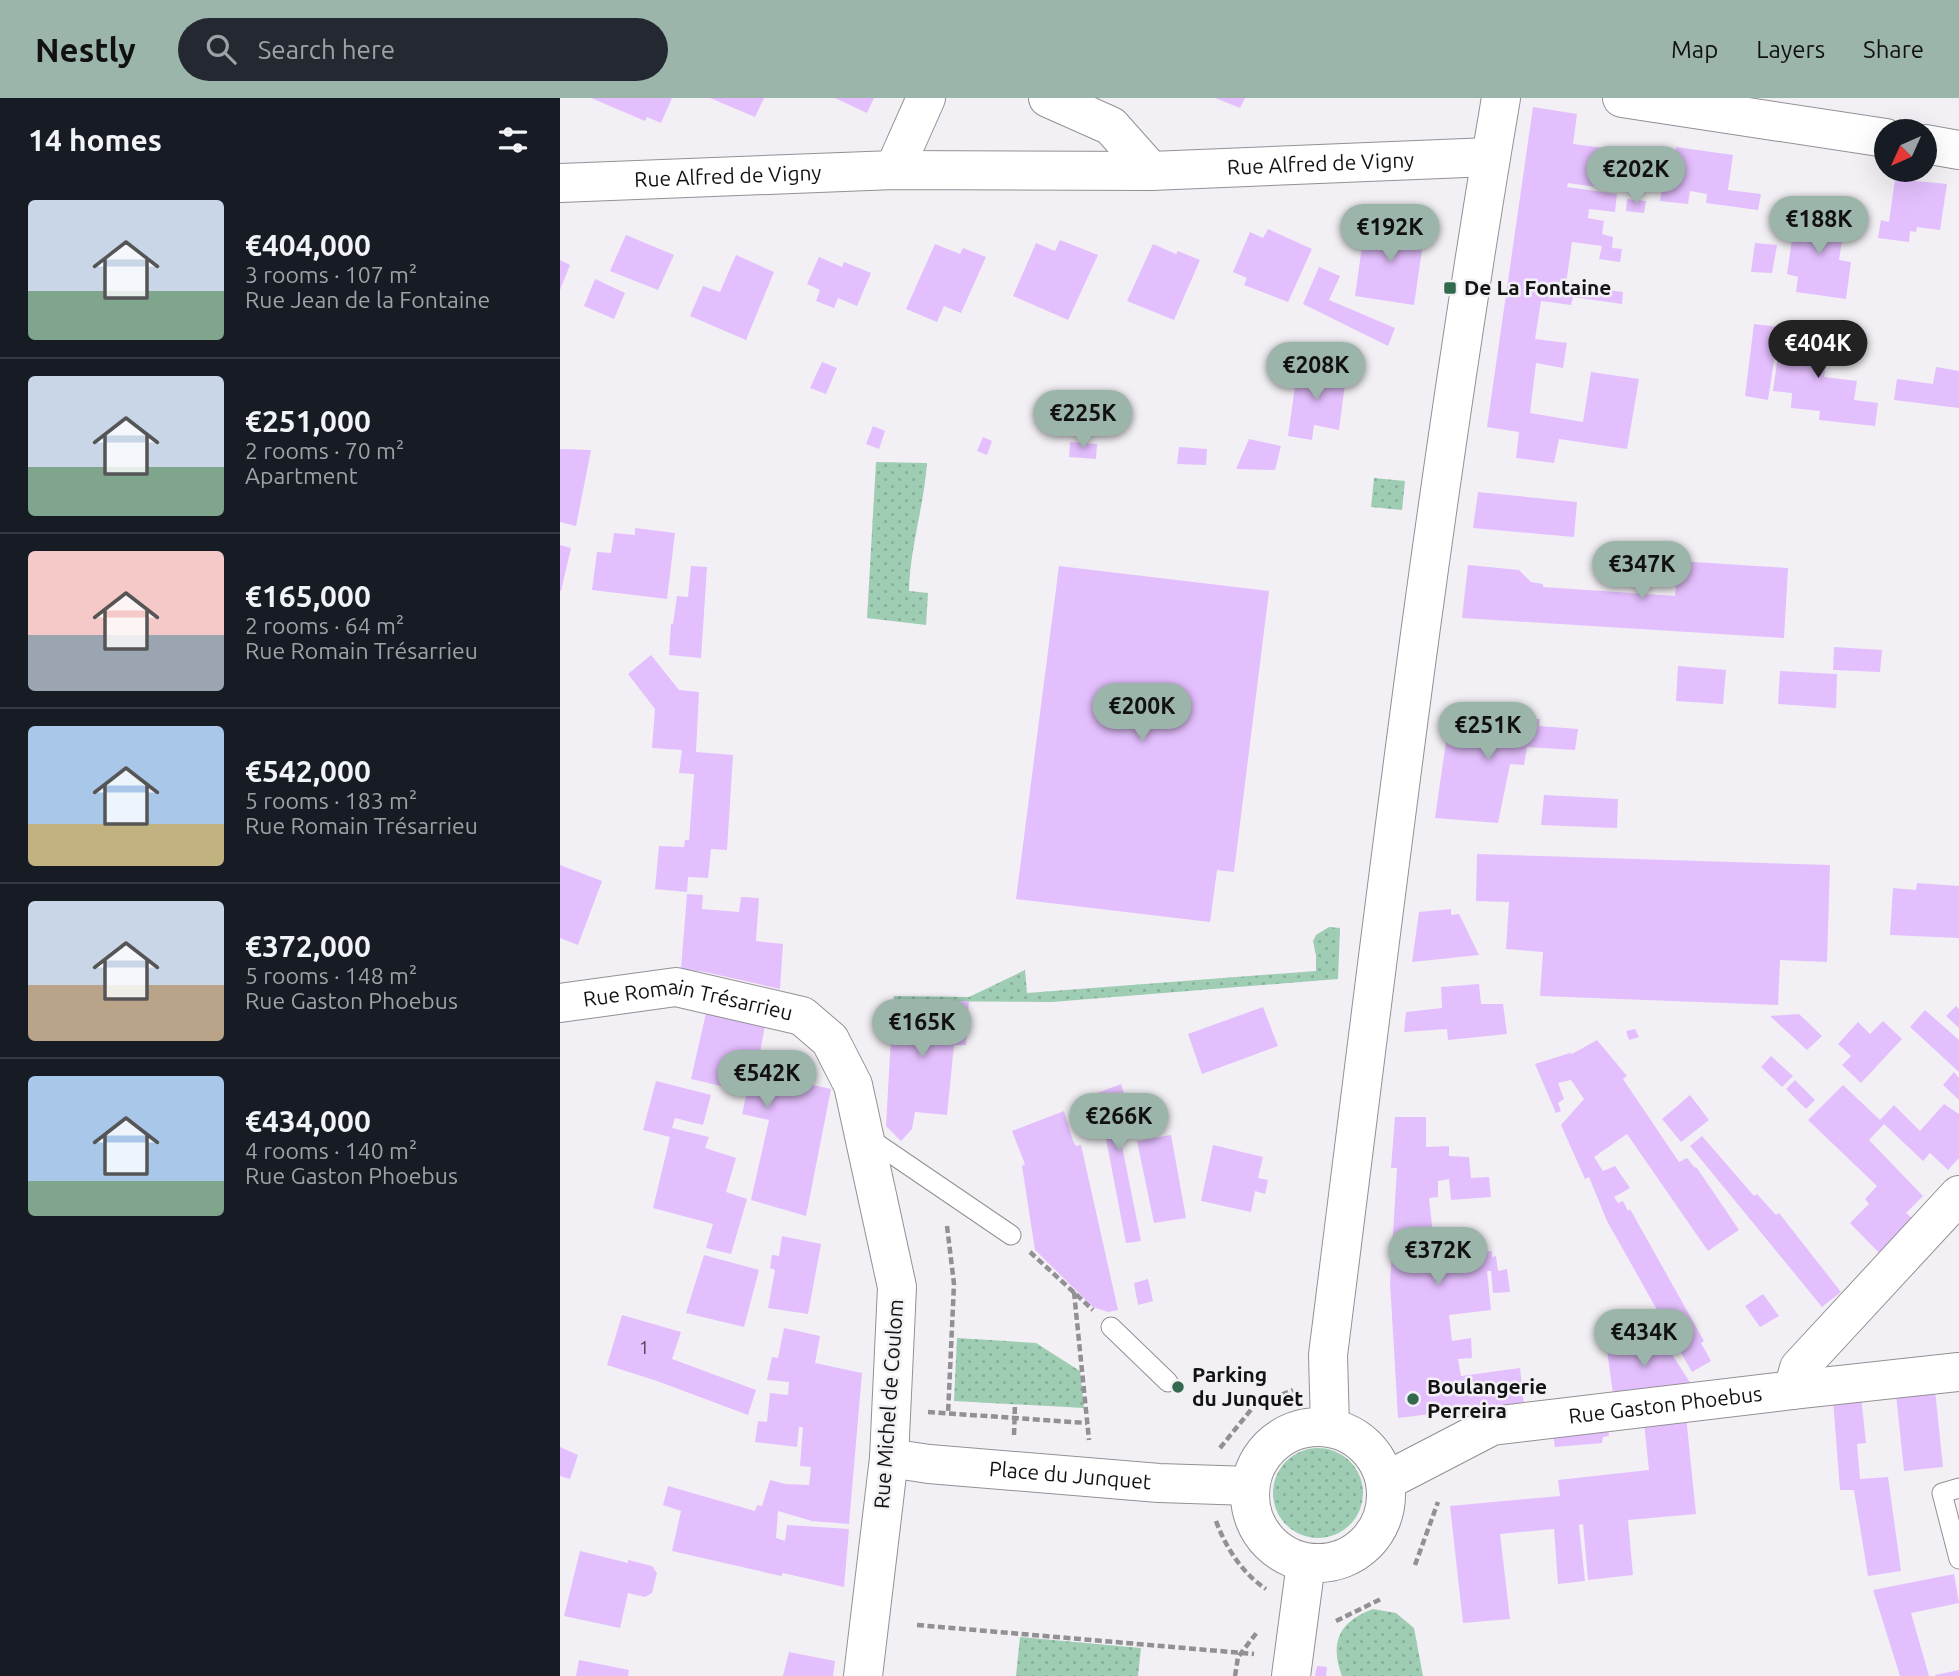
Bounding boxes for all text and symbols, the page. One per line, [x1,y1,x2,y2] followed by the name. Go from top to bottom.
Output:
[178,18,668,81] search box
[202,30,240,68] icon: search
[35,31,136,68] text: Nestly
[258,35,395,64] text: Search here
[1671,36,1718,63] text: Map
[1756,36,1825,63] text: Layers
[1863,36,1924,63] text: Share
[1874,119,1937,182] north arrow
[1874,119,1937,182] map controls
[494,121,532,159] icon: filters
[28,123,162,157] text: 14 homes
[1587,146,1685,206] pin: €202K
[1227,147,1415,179] street label: Rue Alfred de Vigny
[1602,156,1670,181] text: €202K
[634,160,822,191] street label: Rue Alfred de Vigny
[1770,197,1868,256] pin: €188K
[1341,204,1439,264] pin: €192K
[1785,206,1853,231] text: €188K
[1356,214,1424,239] text: €192K
[84,228,168,312] icon: home
[245,228,371,262] text: €404,000
[245,262,417,287] text: 3 rooms · 107 m²
[1464,275,1611,299] place label: De La Fontaine
[1442,280,1458,296] marker: De La Fontaine
[245,287,490,312] text: Rue Jean de la Fontaine
[1769,320,1867,380] pin: €404K
[1784,330,1852,355] text: €404K
[1267,342,1365,402] pin: €208K
[1282,352,1350,377] text: €208K
[1034,390,1132,450] pin: €225K
[1049,400,1117,425] text: €225K
[84,404,168,488] icon: home
[245,404,371,438] text: €251,000
[245,438,404,463] text: 2 rooms · 70 m²
[245,463,358,488] text: Apartment
[1593,542,1691,601] pin: €347K
[1608,551,1676,576] text: €347K
[84,579,168,663] icon: home
[245,579,371,613] text: €165,000
[245,613,404,638] text: 2 rooms · 64 m²
[245,638,478,663] text: Rue Romain Trésarrieu
[1093,684,1191,743] pin: €200K
[1108,693,1176,718] text: €200K
[1439,702,1537,762] pin: €251K
[1454,712,1522,737] text: €251K
[84,754,168,838] icon: home
[245,754,371,788] text: €542,000
[245,788,417,813] text: 5 rooms · 183 m²
[245,813,478,838] text: Rue Romain Trésarrieu
[84,929,168,1013] icon: home
[245,929,371,963] text: €372,000
[245,963,417,988] text: 5 rooms · 148 m²
[582,974,795,1024] street label: Rue Romain Trésarrieu
[245,988,458,1013] text: Rue Gaston Phoebus
[873,1000,971,1059] pin: €165K
[888,1009,956,1034] text: €165K
[718,1051,816,1110] pin: €542K
[733,1060,801,1085] text: €542K
[1070,1094,1168,1153] pin: €266K
[1085,1103,1153,1128] text: €266K
[84,1104,168,1188] icon: home
[245,1104,371,1138] text: €434,000
[245,1138,417,1163] text: 4 rooms · 140 m²
[245,1163,458,1188] text: Rue Gaston Phoebus
[1389,1228,1487,1287] pin: €372K
[1404,1237,1472,1262] text: €372K
[869,1298,907,1510] street label: Rue Michel de Coulom
[1595,1310,1693,1369] pin: €434K
[1610,1319,1678,1344] text: €434K
[639,1337,649,1357] house number: 1
[1192,1362,1303,1410] place label: Parking du Junquet
[1427,1374,1547,1422] place label: Boulangerie Perreira
[1170,1379,1186,1395] marker: Parking du Junquet
[1567,1381,1763,1428] street label: Rue Gaston Phoebus
[1405,1391,1421,1407] marker: Boulangerie Perreira
[988,1456,1152,1493] street label: Place du Junquet

